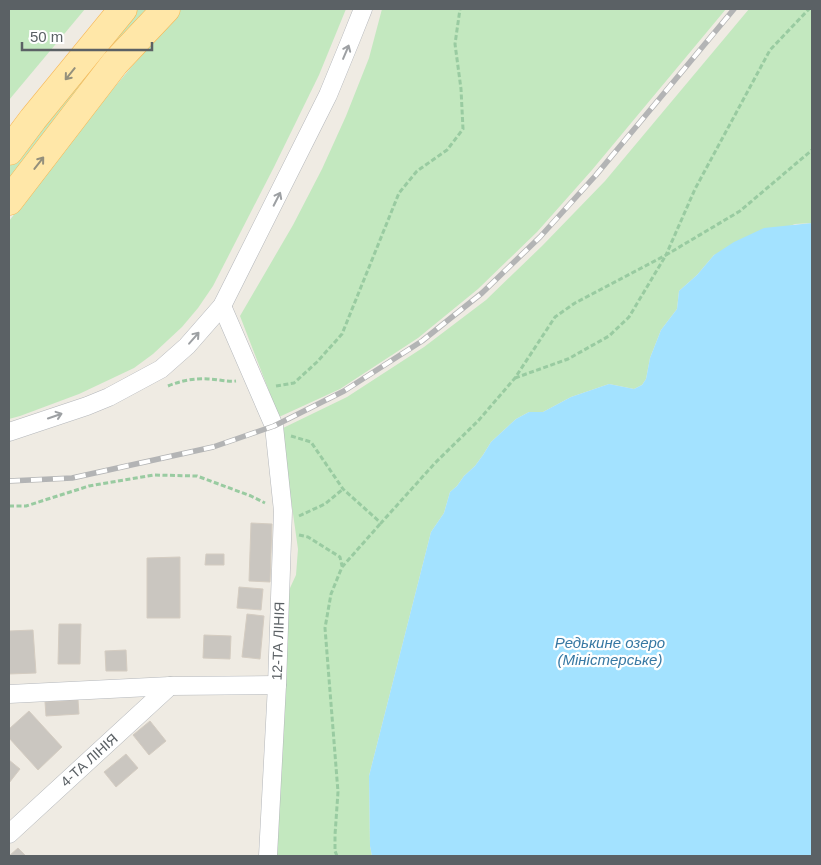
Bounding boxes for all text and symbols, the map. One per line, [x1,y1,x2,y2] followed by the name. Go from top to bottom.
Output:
[22,20,152,52] scale bar
[30,28,63,45] text: 50 m
[342,45,351,60] one-way arrow
[65,67,76,80] one-way arrow
[33,157,44,170] one-way arrow
[272,191,282,206] one-way arrow
[189,331,200,344] one-way arrow
[47,411,63,421] one-way arrow
[269,601,287,681] street label: 12-ТА ЛІНІЯ
[555,634,665,668] water label: Редькине озеро (Міністерське)
[57,730,121,790] street label: 4-ТА ЛІНІЯ

